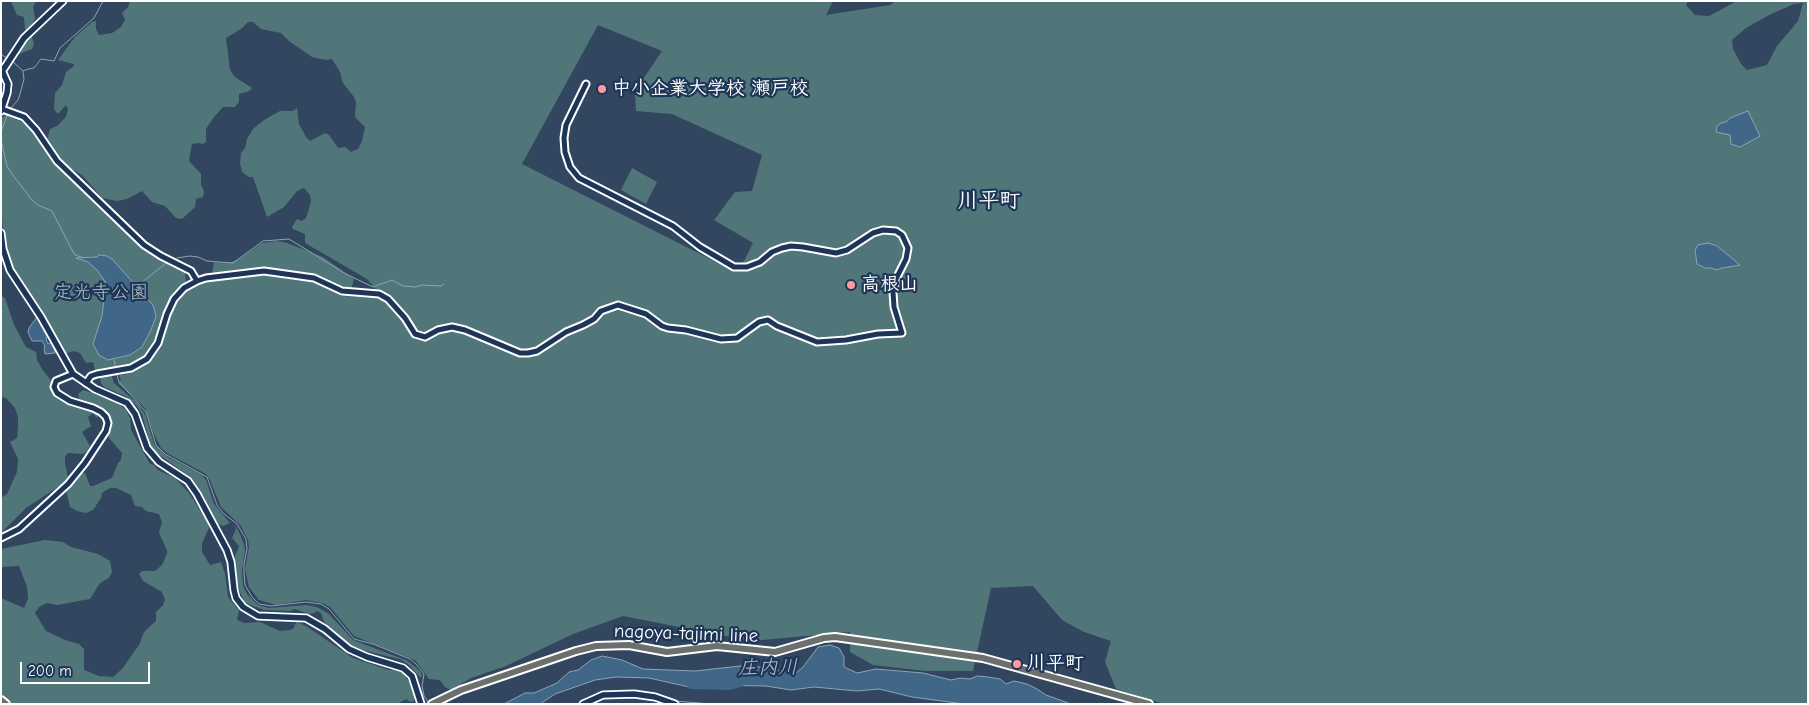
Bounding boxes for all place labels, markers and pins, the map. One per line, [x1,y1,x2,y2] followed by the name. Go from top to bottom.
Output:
[612,78,809,100] place label: 中小企業大学校 瀬戸校
[596,83,608,95] marker: 中小企業大学校 瀬戸校
[861,274,918,296] place label: 高根山
[845,279,857,291] marker: 高根山
[1027,653,1084,675] place label: 川平町
[1011,658,1023,670] marker: 川平町

